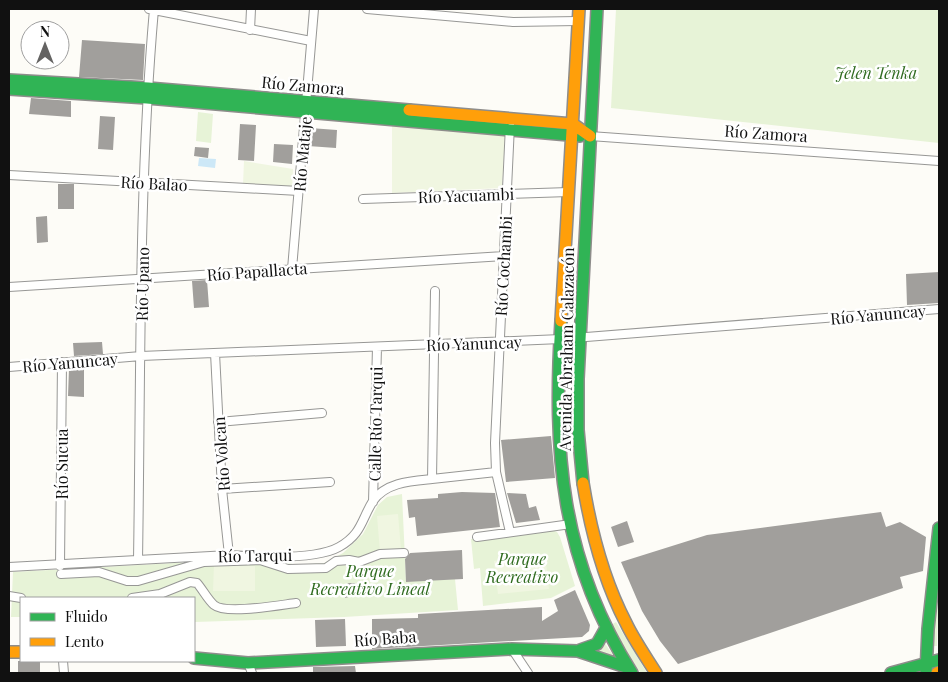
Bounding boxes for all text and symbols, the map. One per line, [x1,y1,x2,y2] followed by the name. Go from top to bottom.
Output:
[20,20,70,70] north arrow
[40,22,50,41] text: N
[835,62,917,83] park label: Jelen Tenka
[261,71,345,99] street label: Río Zamora
[288,115,316,193] street label: Río Mataje
[724,120,808,146] street label: Río Zamora
[120,171,188,195] street label: Río Balao
[417,183,515,207] street label: Río Yacuambi
[490,215,516,317] street label: Río Cochambi
[131,247,153,321] street label: Río Upano
[554,247,578,452] street label: Avenida Abraham Calazacón
[206,257,308,285] street label: Río Papallacta
[829,299,927,329] street label: Río Yanuncay
[426,331,522,355] street label: Río Yanuncay
[21,347,119,377] street label: Río Yanuncay
[363,366,387,482] street label: Calle Río Tarqui
[208,416,234,492] street label: Río Volcan
[51,429,72,499] street label: Río Sucua
[217,544,293,566] street label: Río Tarqui
[485,548,559,587] park label: Parque Recreativo
[309,560,431,599] park label: Parque Recreativo Lineal
[20,597,195,662] legend
[65,606,108,626] text: Fluido
[353,625,417,651] street label: Río Baba
[65,631,104,651] text: Lento

